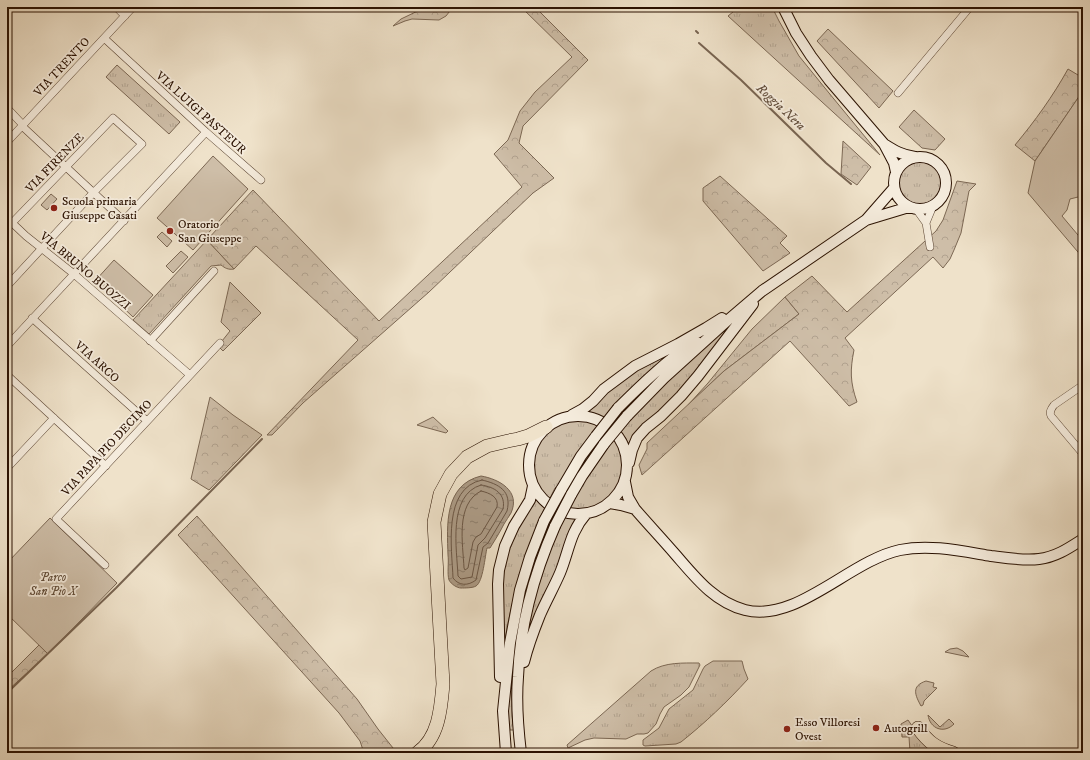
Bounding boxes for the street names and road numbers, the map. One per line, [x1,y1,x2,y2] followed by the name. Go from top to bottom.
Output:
[30,34,93,101] street label: VIA TRENTO
[152,68,249,158] street label: VIA LUIGI PASTEUR
[22,130,88,197] street label: VIA FIRENZE
[36,228,133,313] street label: VIA BRUNO BUOZZI
[71,337,122,386] street label: VIA ARCO
[58,397,156,500] street label: VIA PAPA PIO DECIMO

